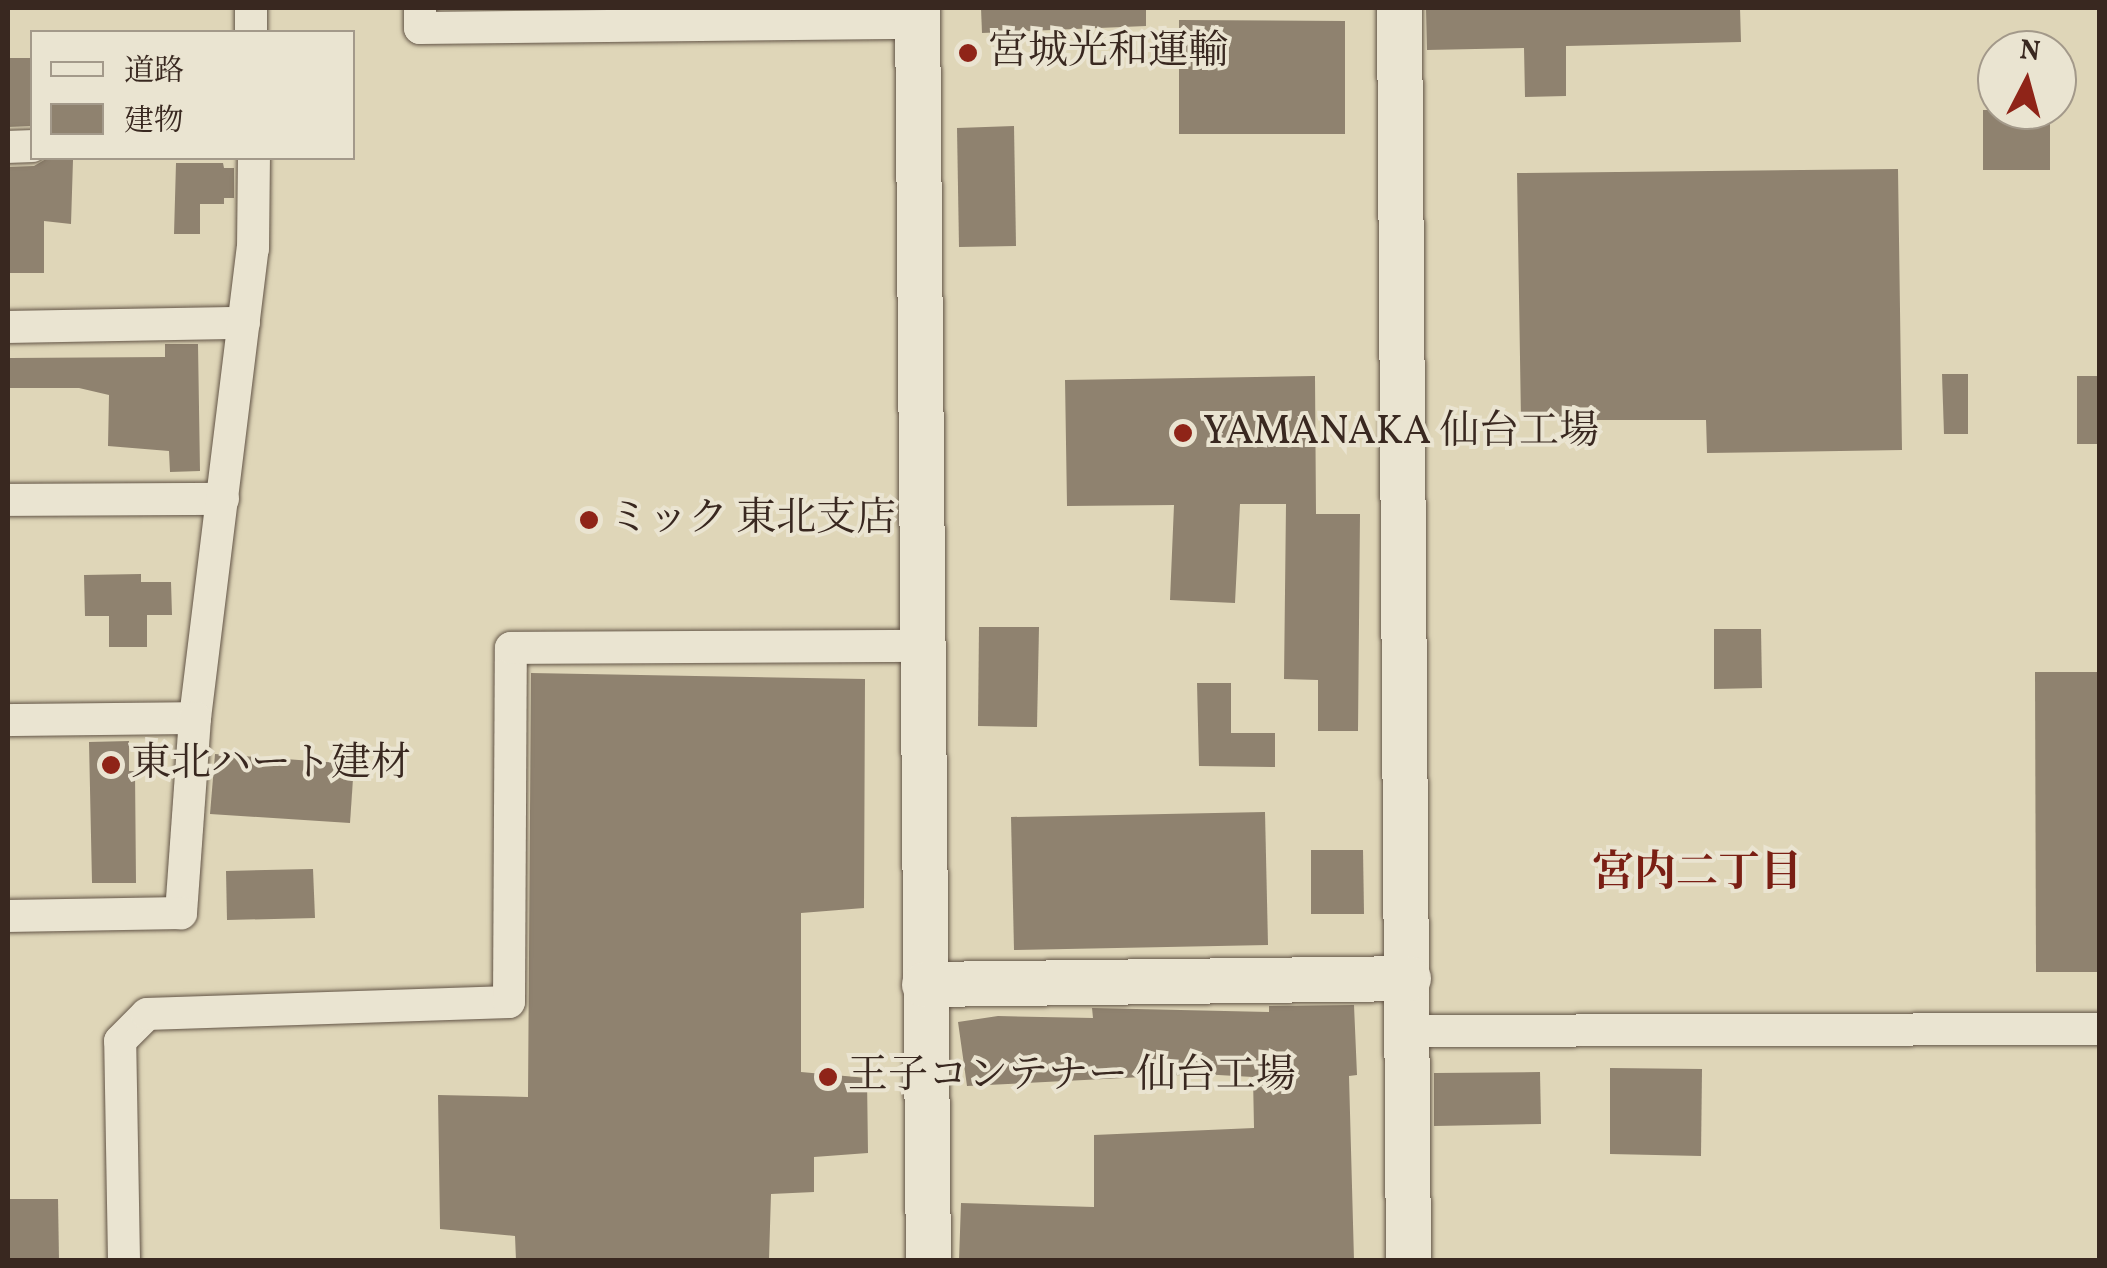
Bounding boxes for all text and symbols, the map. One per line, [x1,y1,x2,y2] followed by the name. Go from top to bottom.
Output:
[988,29,1228,77] place label: 宮城光和運輸
[30,30,355,160] legend
[1977,30,2077,130] north arrow
[2018,31,2042,72] text: N
[957,42,979,64] marker: 宮城光和運輸
[124,51,184,93] text: 道路
[124,101,184,143] text: 建物
[1203,409,1599,457] place label: YAMANAKA 仙台工場
[1172,422,1194,444] marker: YAMANAKA 仙台工場
[609,496,897,544] place label: ミック 東北支店
[578,509,600,531] marker: ミック 東北支店
[131,741,411,789] place label: 東北ハート建材
[100,754,122,776] marker: 東北ハート建材
[1592,850,1802,900] district label: 宮内二丁目
[848,1053,1296,1101] place label: 王子コンテナー 仙台工場
[817,1066,839,1088] marker: 王子コンテナー 仙台工場

